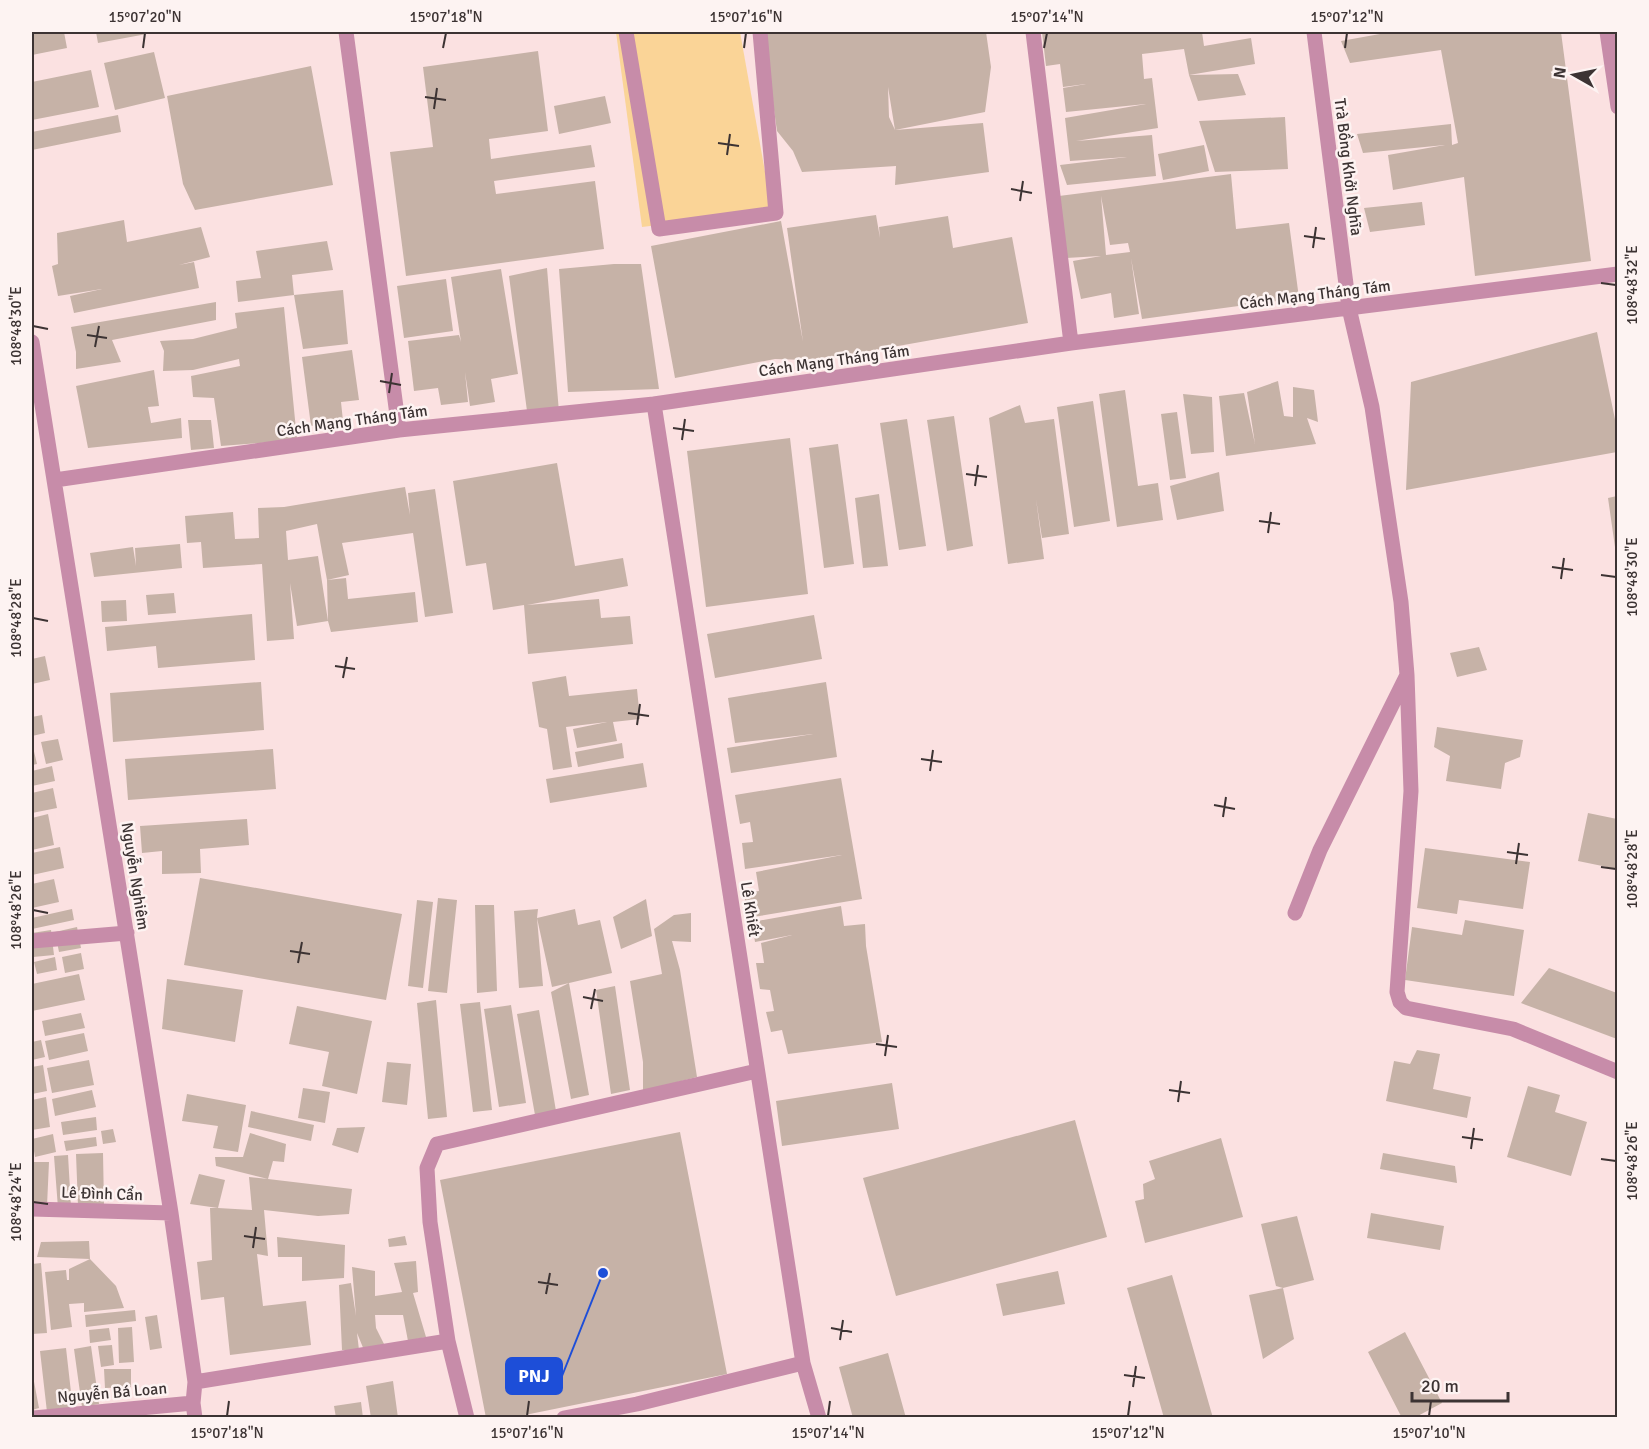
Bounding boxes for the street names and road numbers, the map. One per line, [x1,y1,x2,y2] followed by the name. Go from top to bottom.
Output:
[1330,97,1366,237] street label: Trà Bồng Khởi Nghĩa
[1238,276,1392,314] street label: Cách Mạng Tháng Tám
[757,341,911,381] street label: Cách Mạng Tháng Tám
[275,401,429,441] street label: Cách Mạng Tháng Tám
[117,821,153,931] street label: Nguyễn Nghiêm
[736,880,764,939] street label: Lê Khiết
[61,1183,143,1205] street label: Lê Đình Cẩn
[56,1378,168,1408] street label: Nguyễn Bá Loan

